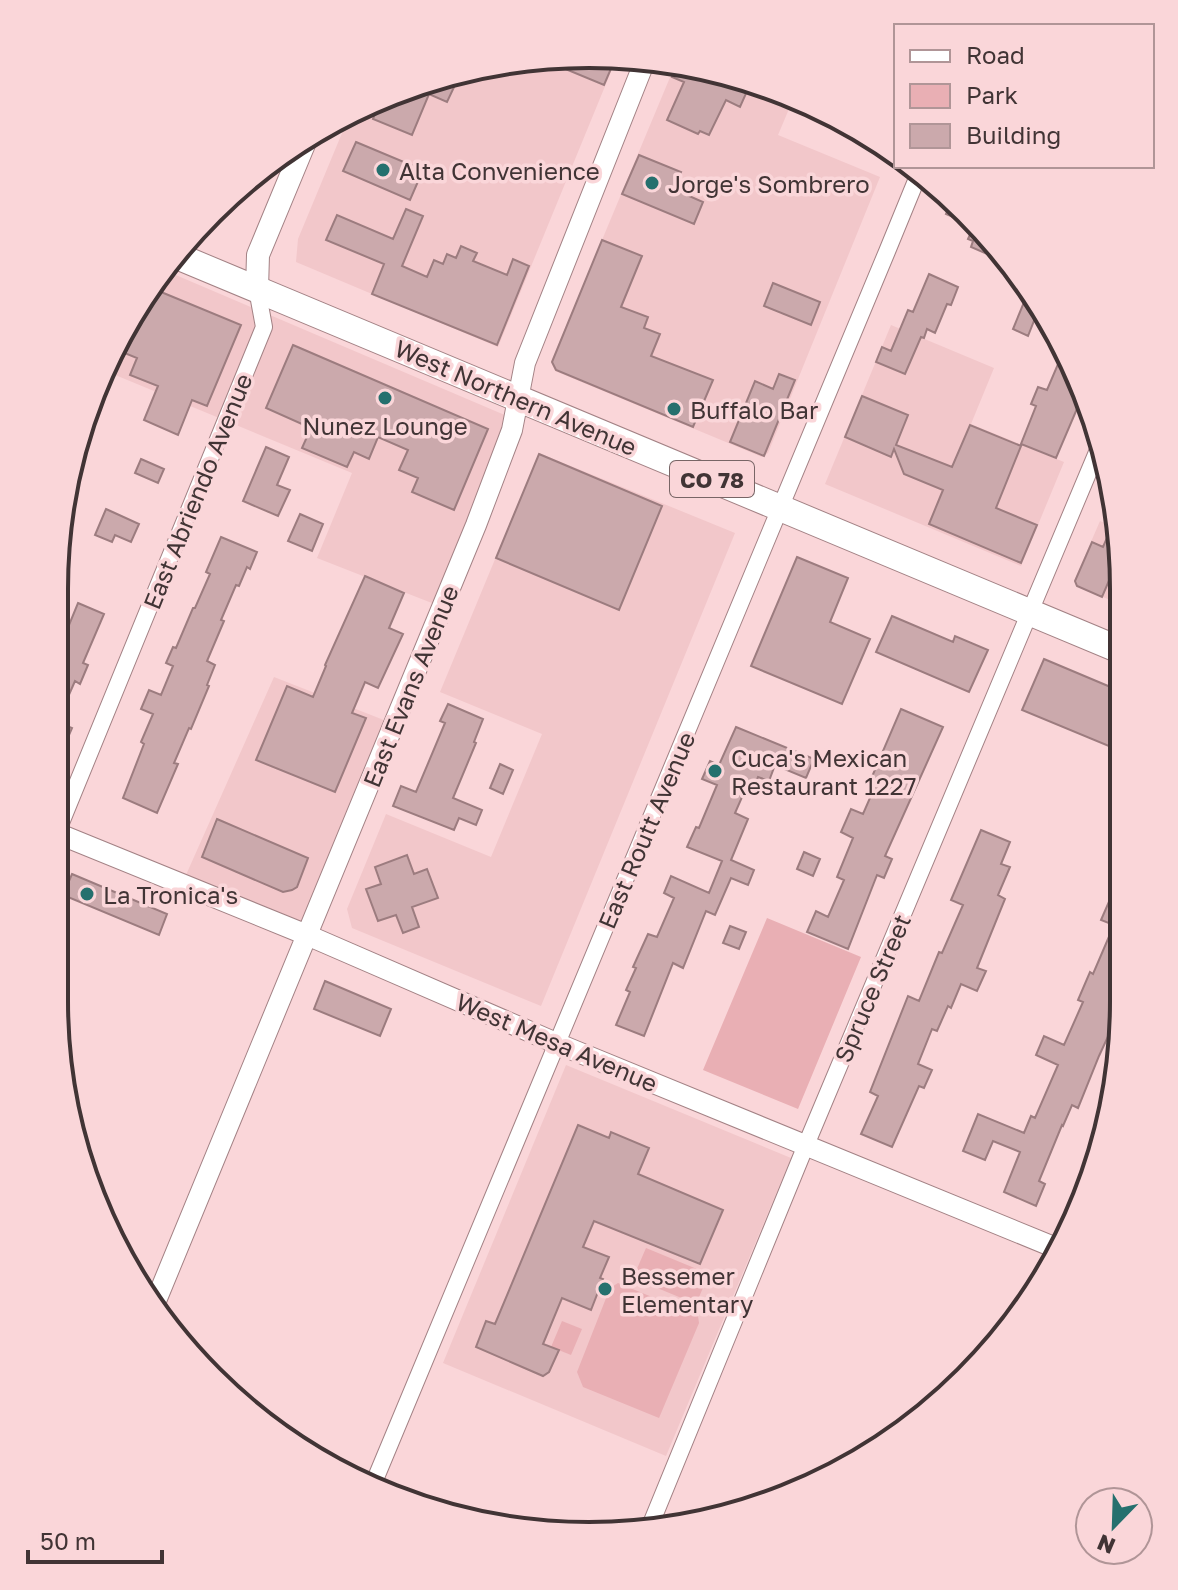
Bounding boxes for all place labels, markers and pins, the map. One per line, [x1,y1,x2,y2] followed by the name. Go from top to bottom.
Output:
[399,156,600,185] place label: Alta Convenience
[374,161,392,179] marker: Alta Convenience
[668,169,870,198] place label: Jorge's Sombrero
[643,174,661,192] marker: Jorge's Sombrero
[376,389,394,407] marker: Nunez Lounge
[690,395,818,424] place label: Buffalo Bar
[665,400,683,418] marker: Buffalo Bar
[302,411,468,440] place label: Nunez Lounge
[731,743,916,800] place label: Cuca's Mexican Restaurant 1227
[706,762,724,780] marker: Cuca's Mexican Restaurant 1227
[103,880,238,909] place label: La Tronica's
[78,885,96,903] marker: La Tronica's
[621,1261,753,1318] place label: Bessemer Elementary
[596,1280,614,1298] marker: Bessemer Elementary

